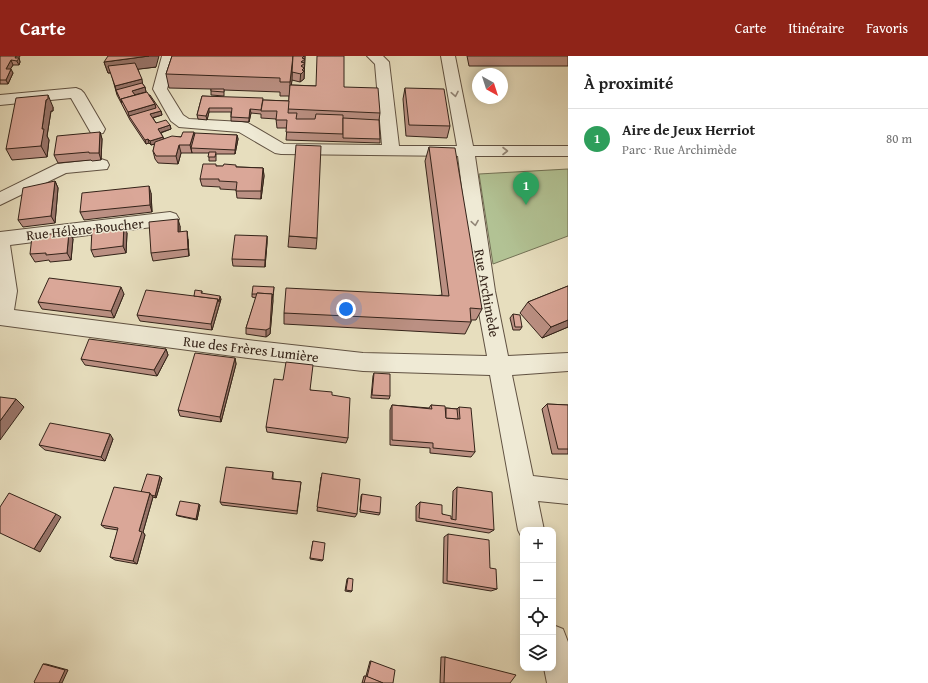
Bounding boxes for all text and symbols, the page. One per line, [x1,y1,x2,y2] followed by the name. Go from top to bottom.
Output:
[20,14,66,42] text: Carte
[735,18,766,38] text: Carte
[788,18,844,38] text: Itinéraire
[866,18,908,38] text: Favoris
[472,68,508,104] north arrow
[584,70,673,95] text: À proximité
[450,91,459,97] one-way arrow
[622,119,755,140] text: Aire de Jeux Herriot
[594,129,600,148] text: 1
[886,129,912,148] text: 80 m
[622,140,737,159] text: Parc · Rue Archimède
[502,147,508,155] one-way arrow
[513,172,539,205] pin: 1
[25,213,145,245] street label: Rue Hélène Boucher
[470,220,479,226] one-way arrow
[469,247,505,339] street label: Rue Archimède
[336,299,356,319] your location
[182,331,320,367] street label: Rue des Frères Lumière
[520,527,556,671] map controls
[520,527,556,563] button: +
[520,563,556,599] button: −
[520,599,556,635] button: locate
[520,635,556,671] button: layers

